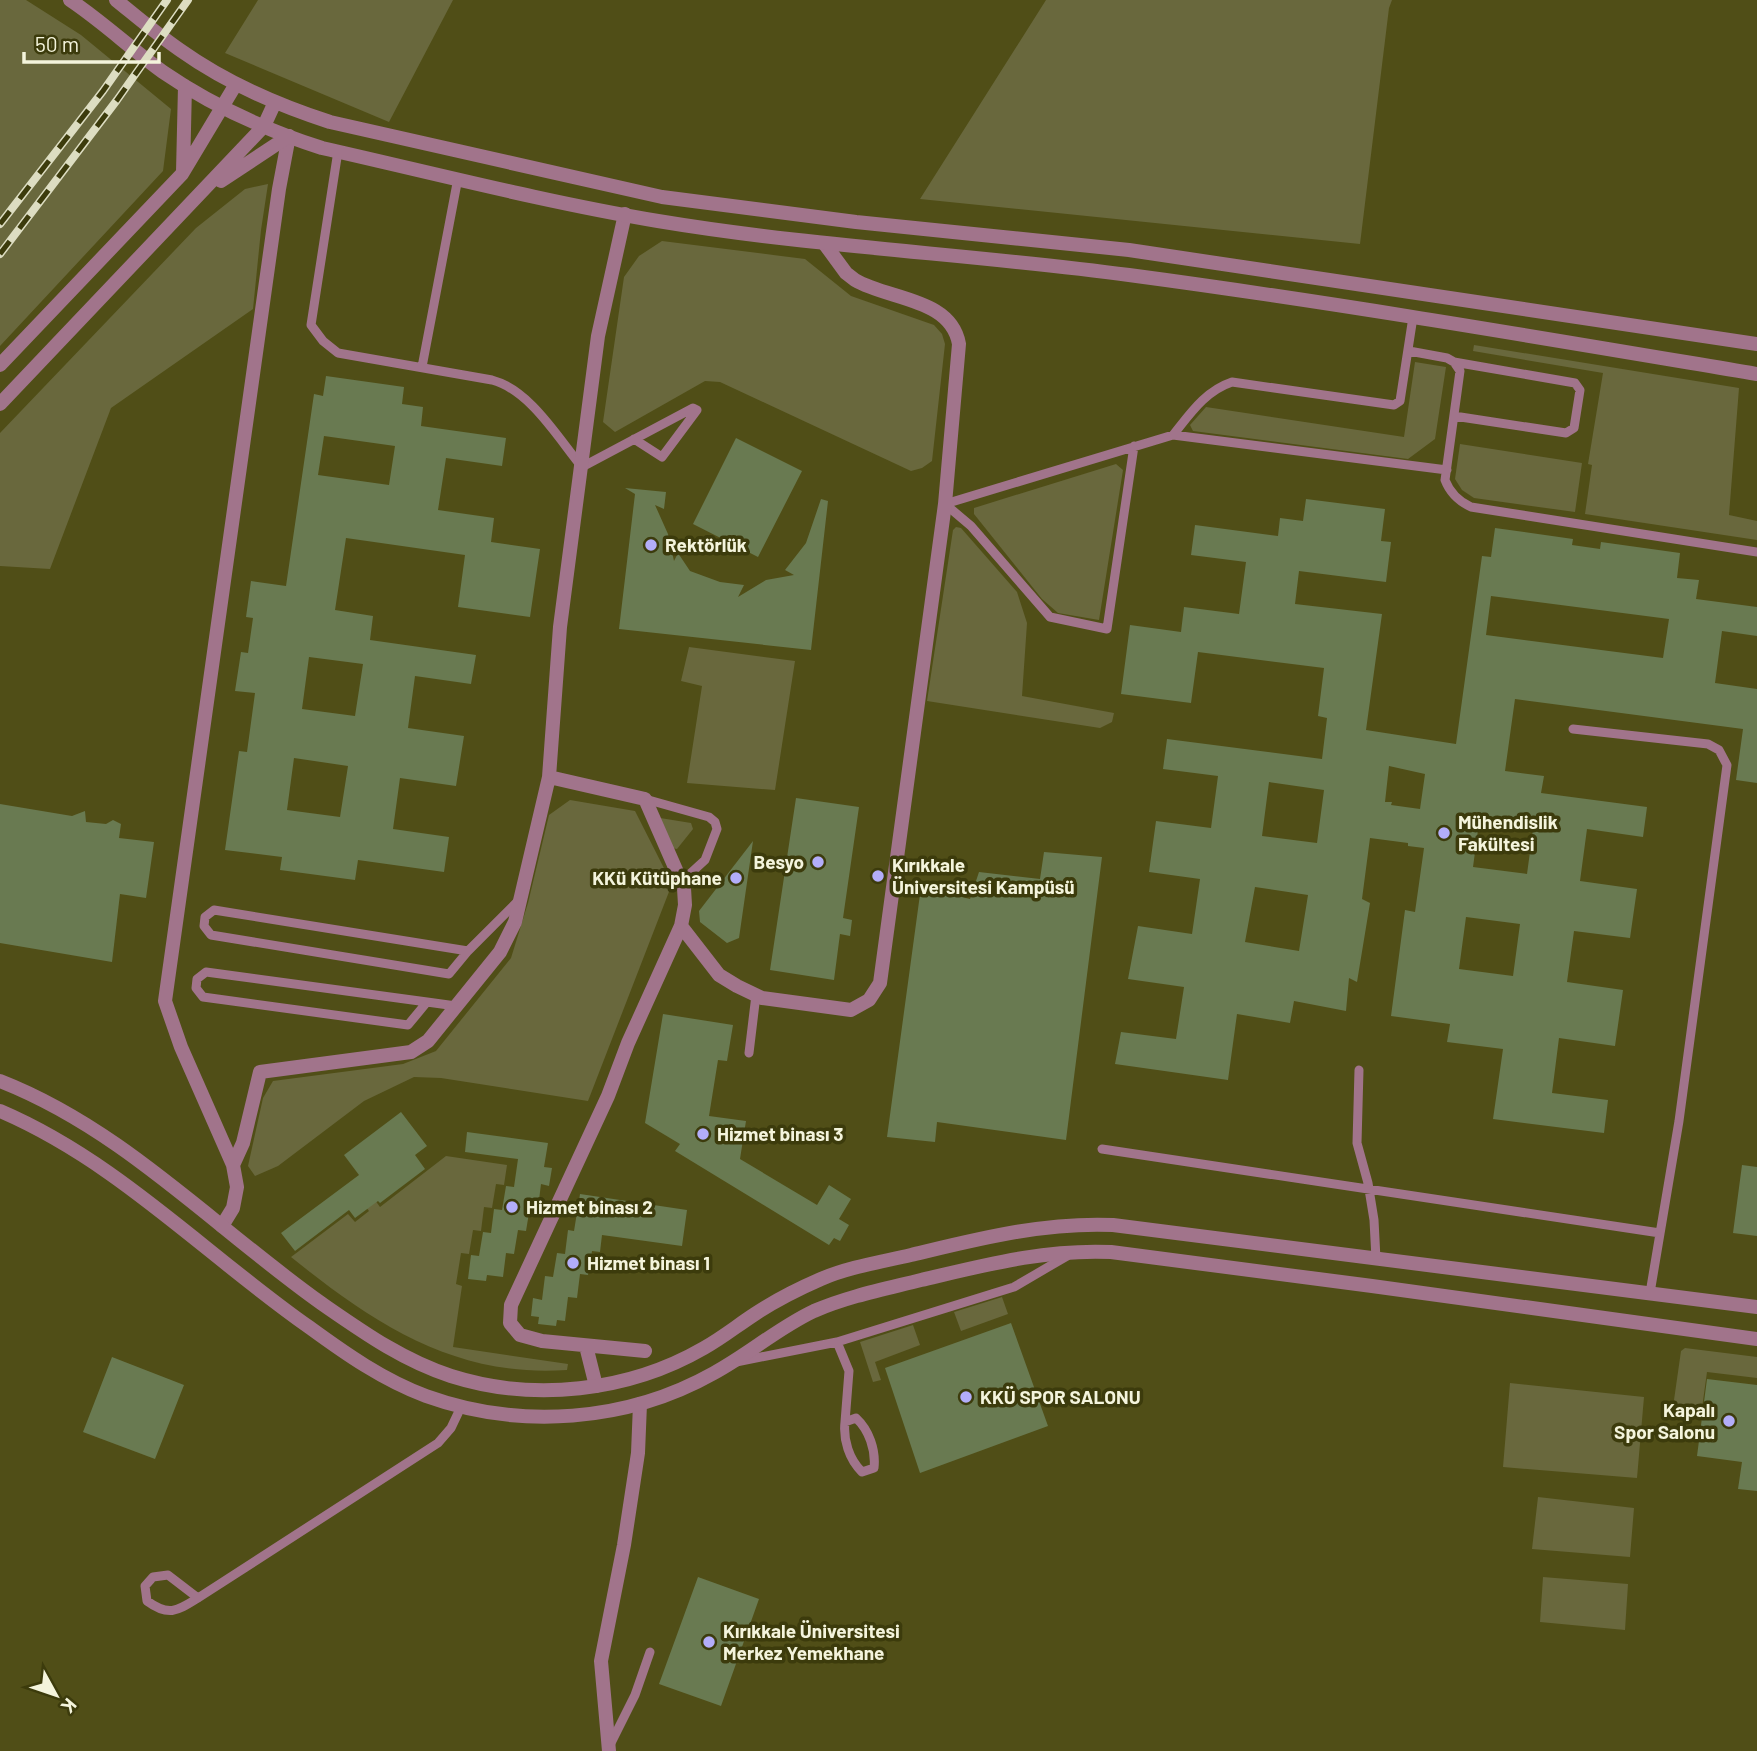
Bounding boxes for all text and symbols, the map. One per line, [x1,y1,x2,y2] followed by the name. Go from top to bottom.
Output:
[24,21,159,65] scale bar
[35,31,79,56] text: 50 m
[665,533,747,556] place label: Rektörlük
[643,537,659,553] marker: Rektörlük
[1458,810,1558,855] place label: Mühendislik Fakültesi
[1436,825,1452,841] marker: Mühendislik Fakültesi
[754,850,804,873] place label: Besyo
[892,853,1075,898] place label: Kırıkkale Üniversitesi Kampüsü
[810,854,826,870] marker: Besyo
[592,866,722,889] place label: KKü Kütüphane
[870,868,886,884] marker: Kırıkkale Üniversitesi Kampüsü
[728,870,744,886] marker: KKü Kütüphane
[717,1122,844,1145] place label: Hizmet binası 3
[695,1126,711,1142] marker: Hizmet binası 3
[526,1195,653,1218] place label: Hizmet binası 2
[504,1199,520,1215] marker: Hizmet binası 2
[587,1251,710,1274] place label: Hizmet binası 1
[565,1255,581,1271] marker: Hizmet binası 1
[980,1385,1141,1408] place label: KKÜ SPOR SALONU
[958,1389,974,1405] marker: KKÜ SPOR SALONU
[1614,1398,1715,1443] place label: Kapalı Spor Salonu
[1721,1413,1737,1429] marker: Kapalı Spor Salonu
[723,1619,900,1664] place label: Kırıkkale Üniversitesi Merkez Yemekhane
[701,1634,717,1650] marker: Kırıkkale Üniversitesi Merkez Yemekhane
[21,1660,91,1730] north arrow
[57,1694,82,1718] text: K

